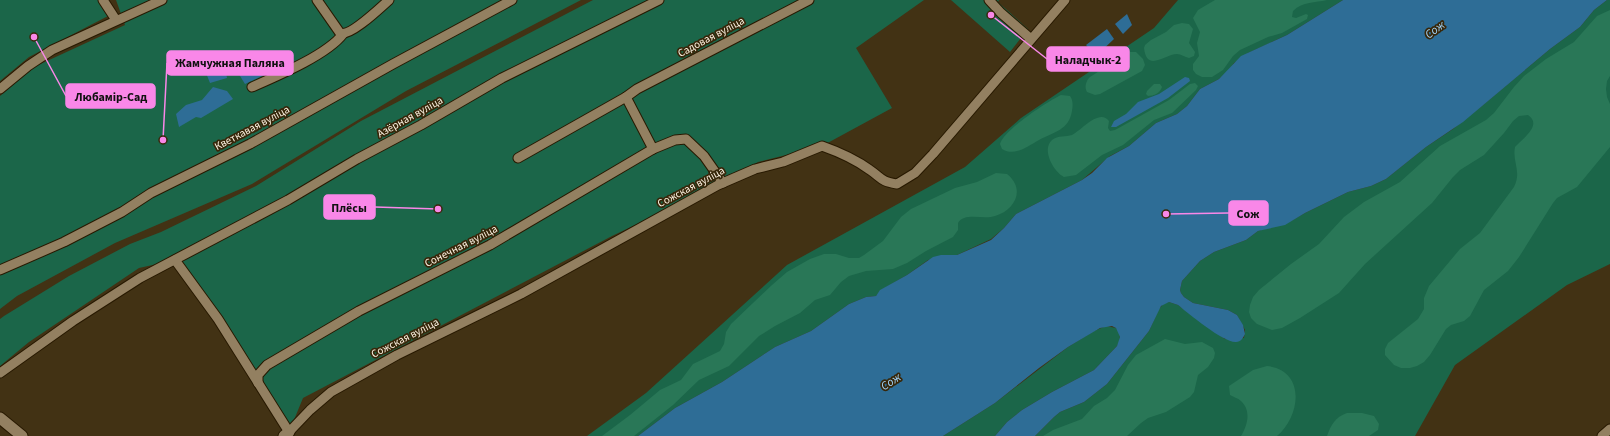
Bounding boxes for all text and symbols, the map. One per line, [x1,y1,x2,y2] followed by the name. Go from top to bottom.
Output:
[675,13,747,61] street label: Садовая вуліца
[1422,17,1449,43] water label: Сож
[1047,47,1129,71] callout: Наладчык-2
[167,51,293,75] callout: Жамчужная Паляна
[1055,52,1121,69] text: Наладчык-2
[175,55,285,72] text: Жамчужная Паляна
[66,84,155,108] callout: Любамір-Сад
[74,89,147,106] text: Любамір-Сад
[374,93,446,141] street label: Азёрная вуліца
[212,102,292,154] street label: Кветкавая вуліца
[655,163,727,211] street label: Сожская вуліца
[324,195,375,219] callout: Плёсы
[331,200,367,217] text: Плёсы
[1229,201,1268,225] callout: Сож
[1237,206,1260,223] text: Сож
[422,221,500,271] street label: Сонечная вуліца
[369,314,441,362] street label: Сожская вуліца
[878,369,905,395] water label: Сож

